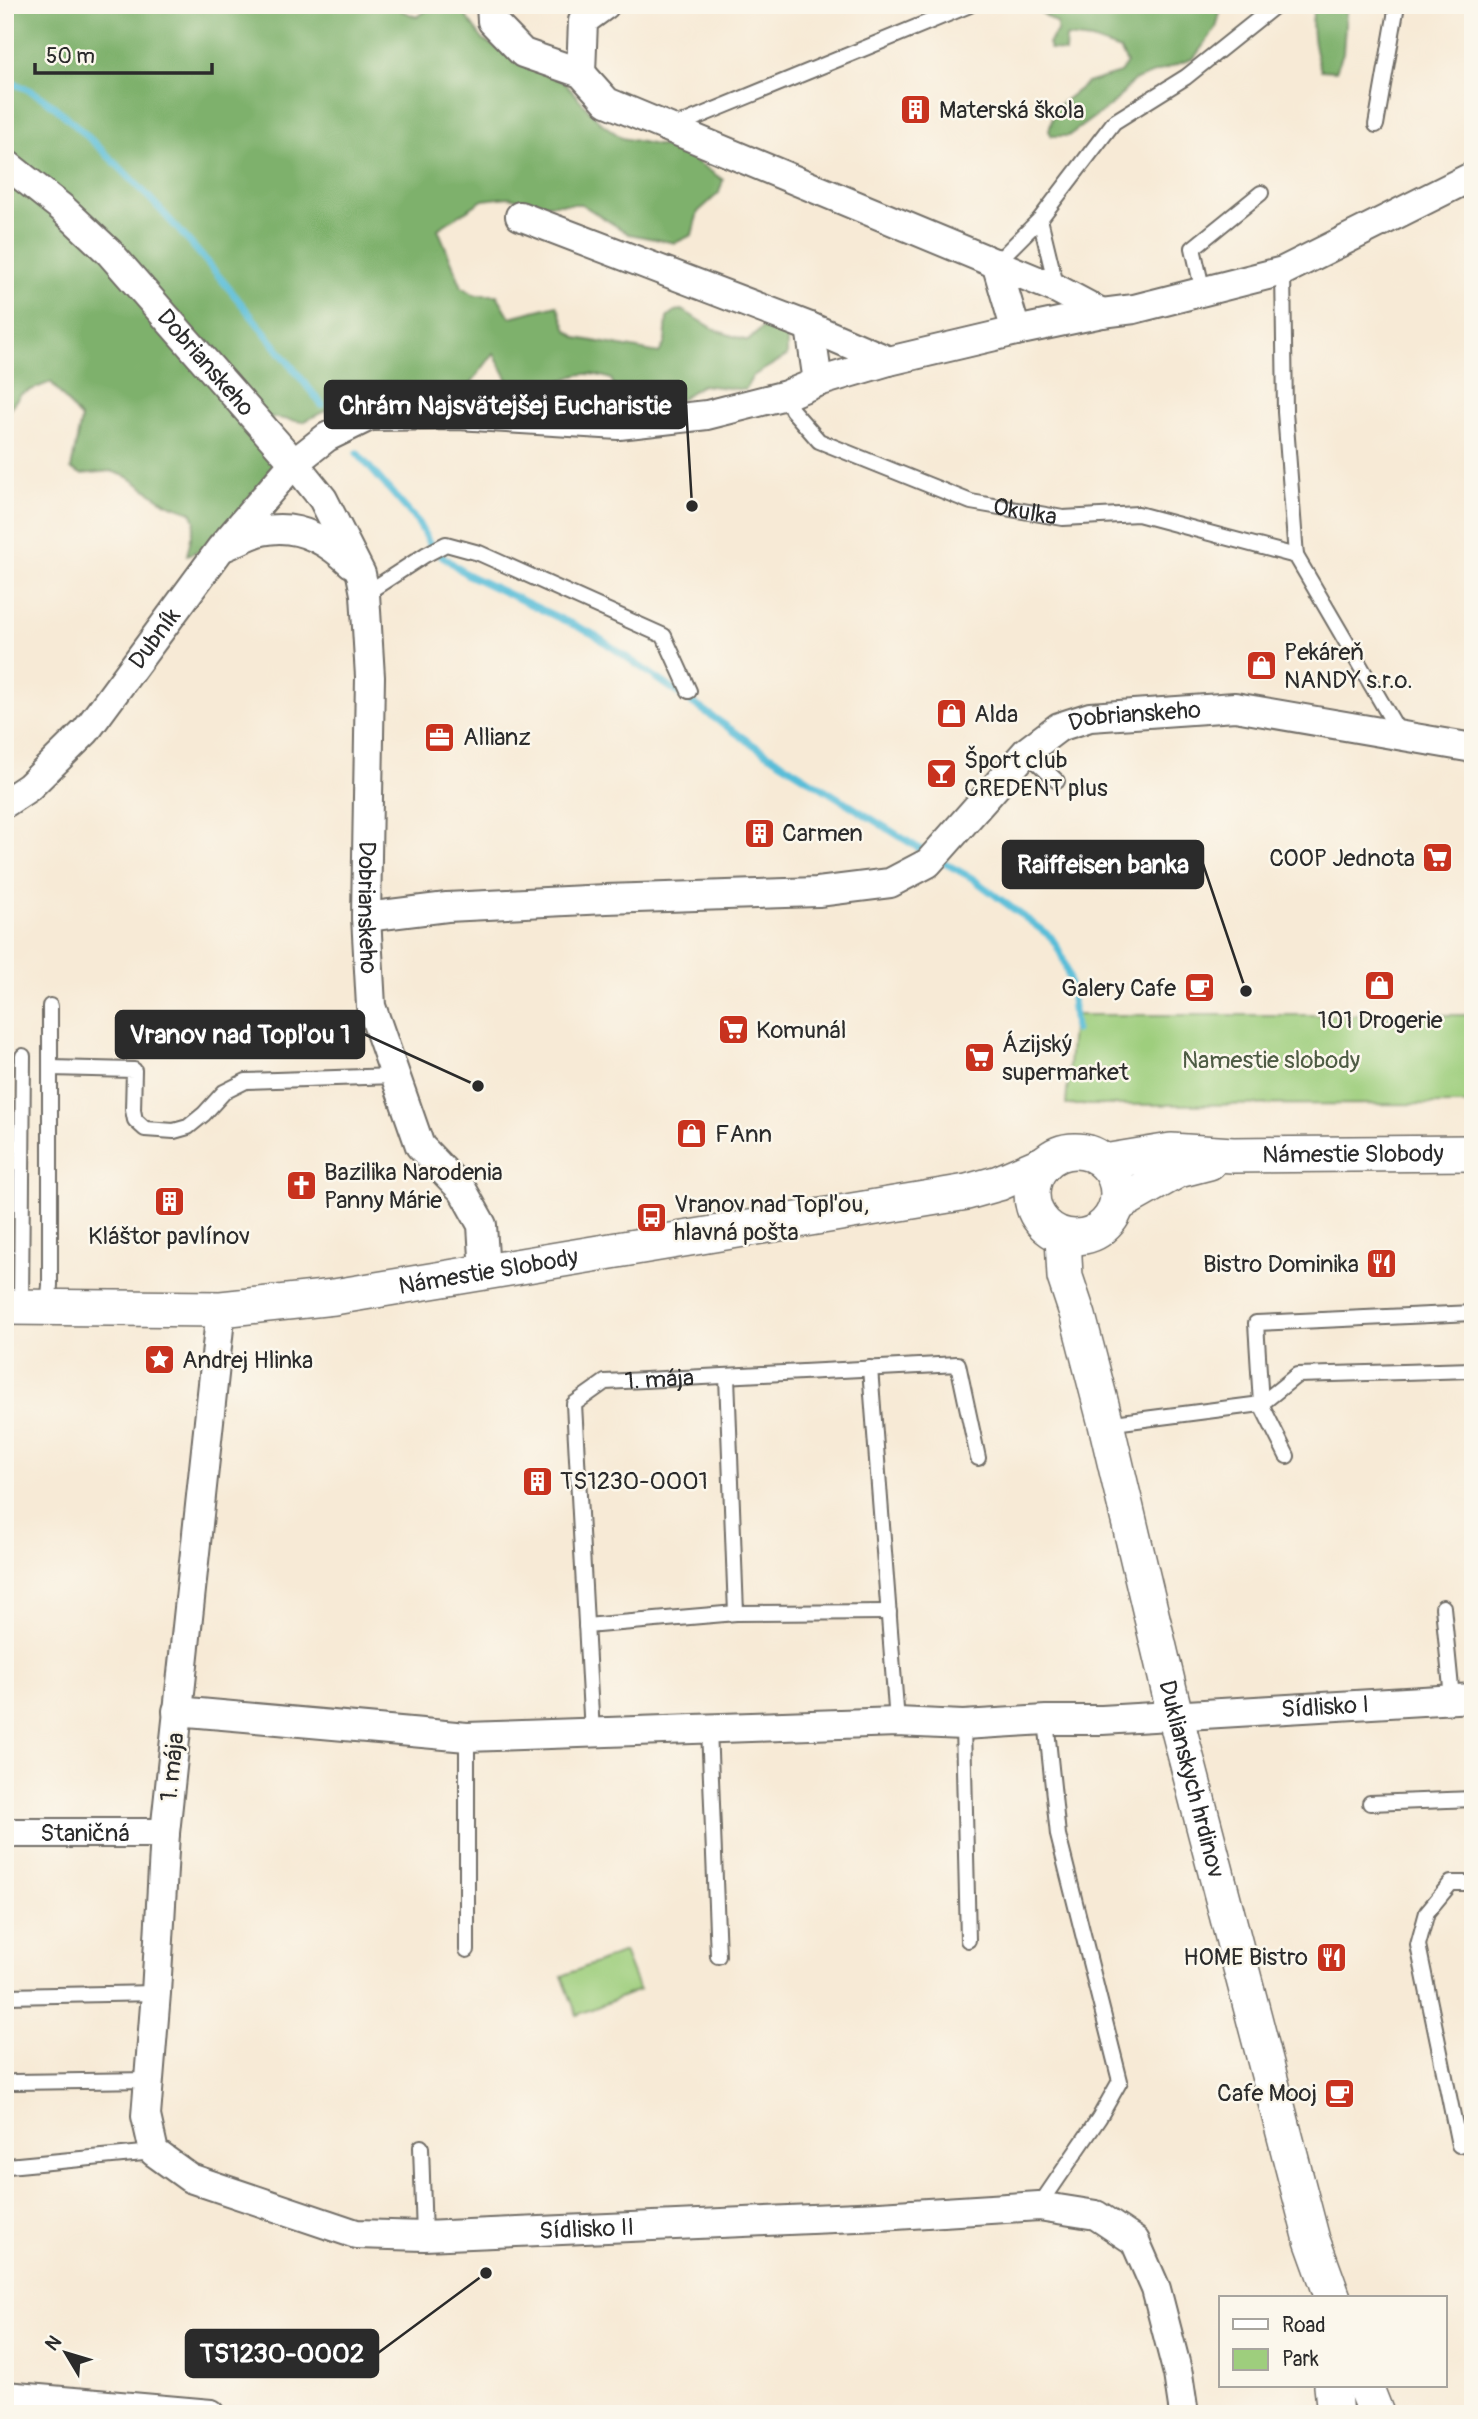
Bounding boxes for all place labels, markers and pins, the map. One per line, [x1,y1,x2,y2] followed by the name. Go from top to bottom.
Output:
[899,93,933,127] building icon: Materská škola
[939,96,1084,125] place label: Materská škola
[325,381,686,428] callout: Chrám Najsvätejšej Eucharistie
[1284,638,1413,695] place label: Pekáreň NANDY s.r.o.
[1244,649,1278,683] shop icon: Pekáreň NANDY s.r.o.
[934,697,968,731] shop icon: Alda
[974,700,1018,729] place label: Alda
[423,720,457,754] office icon: Allianz
[463,723,531,752] place label: Allianz
[964,745,1108,803] place label: Šport club CREDENT plus
[924,757,958,791] bar icon: Šport club CREDENT plus
[742,816,776,850] building icon: Carmen
[782,819,863,848] place label: Carmen
[1003,841,1203,888] callout: Raiffeisen banka
[1421,841,1455,875] supermarket icon: COOP Jednota
[1269,844,1415,873] place label: COOP Jednota
[1363,969,1397,1003] shop icon: 101 Drogerie
[1182,971,1216,1005] cafe icon: Galery Cafe
[1061,974,1176,1003] place label: Galery Cafe
[1318,1006,1443,1035] place label: 101 Drogerie
[116,1011,364,1058] callout: Vranov nad Topľou 1
[716,1013,750,1047] supermarket icon: Komunál
[756,1016,847,1045] place label: Komunál
[1002,1030,1129,1087] place label: Ázijský supermarket
[962,1041,996,1075] supermarket icon: Ázijský supermarket
[675,1117,709,1151] shop icon: FAnn
[715,1120,772,1149] place label: FAnn
[324,1158,503,1215] place label: Bazilika Narodenia Panny Márie
[284,1169,318,1203] church icon: Bazilika Narodenia Panny Márie
[152,1185,186,1219] building icon: Kláštor pavlínov
[674,1190,869,1247] place label: Vranov nad Topľou, hlavná pošta
[634,1201,668,1235] bus stop icon: Vranov nad Topľou, hlavná pošta
[88,1222,250,1251] place label: Kláštor pavlínov
[1365,1247,1399,1281] restaurant icon: Bistro Dominika
[1203,1250,1359,1279] place label: Bistro Dominika
[142,1343,176,1377] place icon: Andrej Hlinka
[182,1346,313,1375] place label: Andrej Hlinka
[520,1464,554,1498] building icon: TS1230-0001
[560,1467,708,1496] place label: TS1230-0001
[1314,1940,1348,1974] restaurant icon: HOME Bistro
[1183,1943,1308,1972] place label: HOME Bistro
[1323,2076,1357,2110] cafe icon: Cafe Mooj
[1217,2079,1317,2108] place label: Cafe Mooj
[186,2330,378,2377] callout: TS1230-0002

